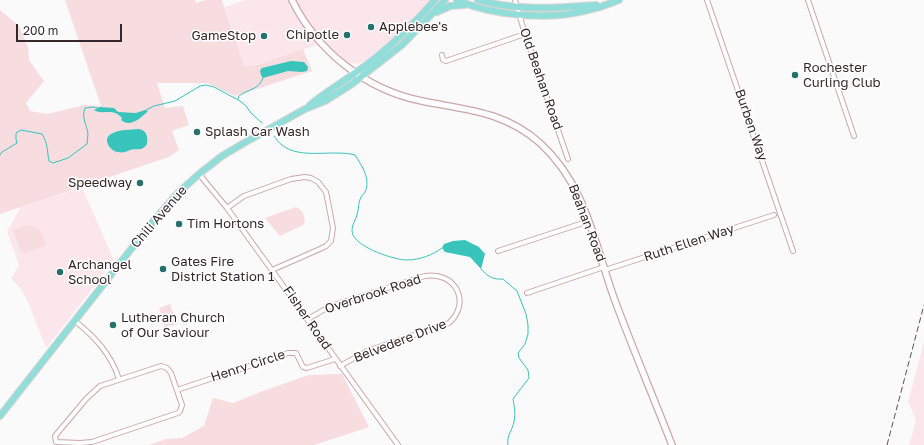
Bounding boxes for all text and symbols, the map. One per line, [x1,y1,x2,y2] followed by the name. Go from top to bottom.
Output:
[18,16,124,42] scale bar
[379,19,448,35] place label: Applebee's
[366,22,376,32] marker: Applebee's
[23,23,58,38] text: 200 m
[516,26,566,132] street label: Old Beahan Road
[286,27,339,43] place label: Chipotle
[191,28,256,44] place label: GameStop
[342,30,352,40] marker: Chipotle
[259,31,269,41] marker: GameStop
[803,60,881,91] place label: Rochester Curling Club
[790,70,800,80] marker: Rochester Curling Club
[731,87,771,163] street label: Burben Way
[205,124,310,140] place label: Splash Car Wash
[192,127,202,137] marker: Splash Car Wash
[68,175,132,191] place label: Speedway
[135,178,145,188] marker: Speedway
[565,182,609,264] street label: Beahan Road
[128,183,190,251] street label: Chili Avenue
[187,216,264,232] place label: Tim Hortons
[174,219,184,229] marker: Tim Hortons
[642,221,736,265] street label: Ruth Ellen Way
[171,254,274,285] place label: Gates Fire District Station 1
[68,257,132,288] place label: Archangel School
[158,264,168,274] marker: Gates Fire District Station 1
[55,267,65,277] marker: Archangel School
[323,271,423,317] street label: Overbrook Road
[279,283,335,353] street label: Fisher Road
[121,310,225,341] place label: Lutheran Church of Our Saviour
[351,316,449,366] street label: Belvedere Drive
[108,320,118,330] marker: Lutheran Church of Our Saviour
[209,347,287,385] street label: Henry Circle

